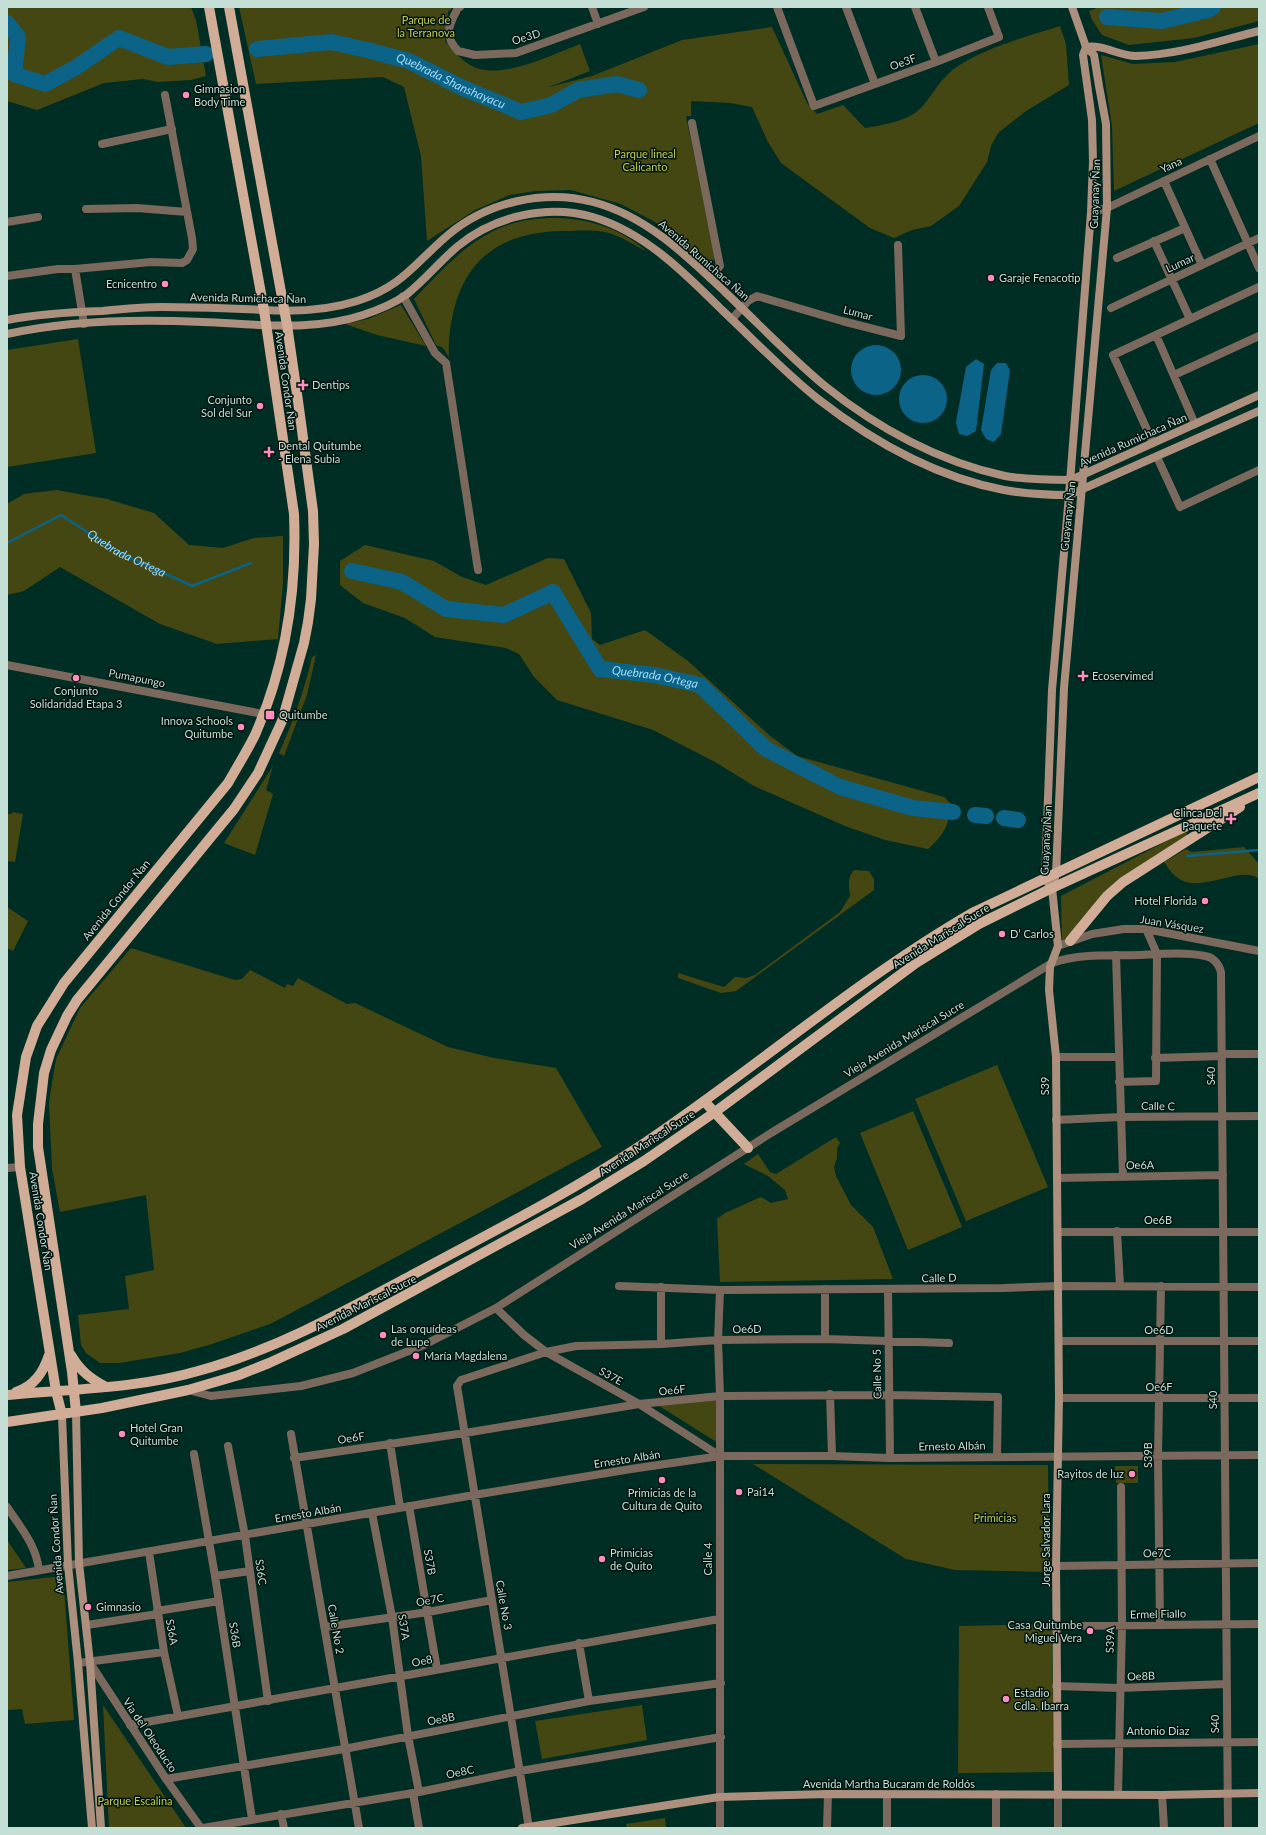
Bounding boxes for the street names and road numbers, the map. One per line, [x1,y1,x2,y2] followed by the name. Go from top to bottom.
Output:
[510,26,542,47] street label: Oe3D
[888,51,918,72] street label: Oe3F
[1158,154,1184,175] street label: Yana
[1087,159,1102,229] street label: Guayanay Ñan
[656,217,752,303] street label: Avenida Rumichaca Ñan
[1163,250,1196,275] street label: Lumar
[190,290,306,305] street label: Avenida Rumichaca Ñan
[842,302,874,323] street label: Lumar
[273,331,300,431] street label: Avenida Condor Ñan
[1077,410,1189,469] street label: Avenida Rumichaca Ñan
[1057,480,1078,551] street label: Guayanay Ñan
[108,666,167,689] street label: Pumapungo
[1037,805,1054,875] street label: Guayanay Ñan
[79,857,152,943] street label: Avenida Condor Ñan
[890,900,992,971] street label: Avenida Mariscal Sucre
[1139,912,1205,935] street label: Juan Vásquez
[841,997,966,1080] street label: Vieja Avenida Mariscal Sucre
[1204,1066,1217,1085] street label: S40
[1038,1077,1051,1095] street label: S39
[1141,1099,1176,1112] street label: Calle C
[596,1107,697,1178] street label: Avenida Mariscal Sucre
[1126,1158,1155,1171] street label: Oe6A
[567,1167,691,1252] street label: Vieja Avenida Mariscal Sucre
[27,1171,56,1271] street label: Avenida Condor Ñan
[1144,1213,1172,1226] street label: Oe6B
[313,1271,419,1334] street label: Avenida Mariscal Sucre
[921,1271,957,1284] street label: Calle D
[732,1322,762,1335] street label: Oe6D
[1144,1323,1174,1336] street label: Oe6D
[870,1349,883,1399] street label: Calle No 5
[597,1364,625,1387] street label: S37E
[1145,1380,1173,1393] street label: Oe6F
[658,1382,686,1397] street label: Oe6F
[1206,1390,1219,1409] street label: S40
[336,1429,365,1446] street label: Oe6F
[918,1438,986,1453] street label: Ernesto Albán
[1141,1442,1154,1468] street label: S39B
[593,1447,661,1470] street label: Ernesto Albán
[1039,1493,1052,1587] street label: Jorge Salvador Lara
[46,1494,65,1594] street label: Avenida Condor Ñan
[274,1500,342,1525] street label: Ernesto Albán
[701,1542,714,1576] street label: Calle 4
[1143,1546,1172,1559] street label: Oe7C
[422,1548,439,1576] street label: S37B
[253,1558,270,1586] street label: S36C
[494,1579,515,1631] street label: Calle No 3
[415,1591,446,1608] street label: Oe7C
[326,1603,347,1655] street label: Calle No 2
[1130,1607,1186,1620] street label: Ermel Fiallo
[396,1613,413,1641] street label: S37A
[164,1618,181,1646] street label: S36A
[227,1621,244,1649] street label: S36B
[1103,1626,1116,1653] street label: S39A
[410,1652,433,1669] street label: Oe8
[1127,1669,1155,1682] street label: Oe8B
[121,1695,180,1774] street label: Via del Oleoducto
[426,1709,456,1728] street label: Oe8B
[1208,1714,1221,1733] street label: S40
[1127,1724,1189,1737] street label: Antonio Diaz
[445,1762,476,1781] street label: Oe8C
[803,1777,975,1790] street label: Avenida Martha Bucaram de Roldós

